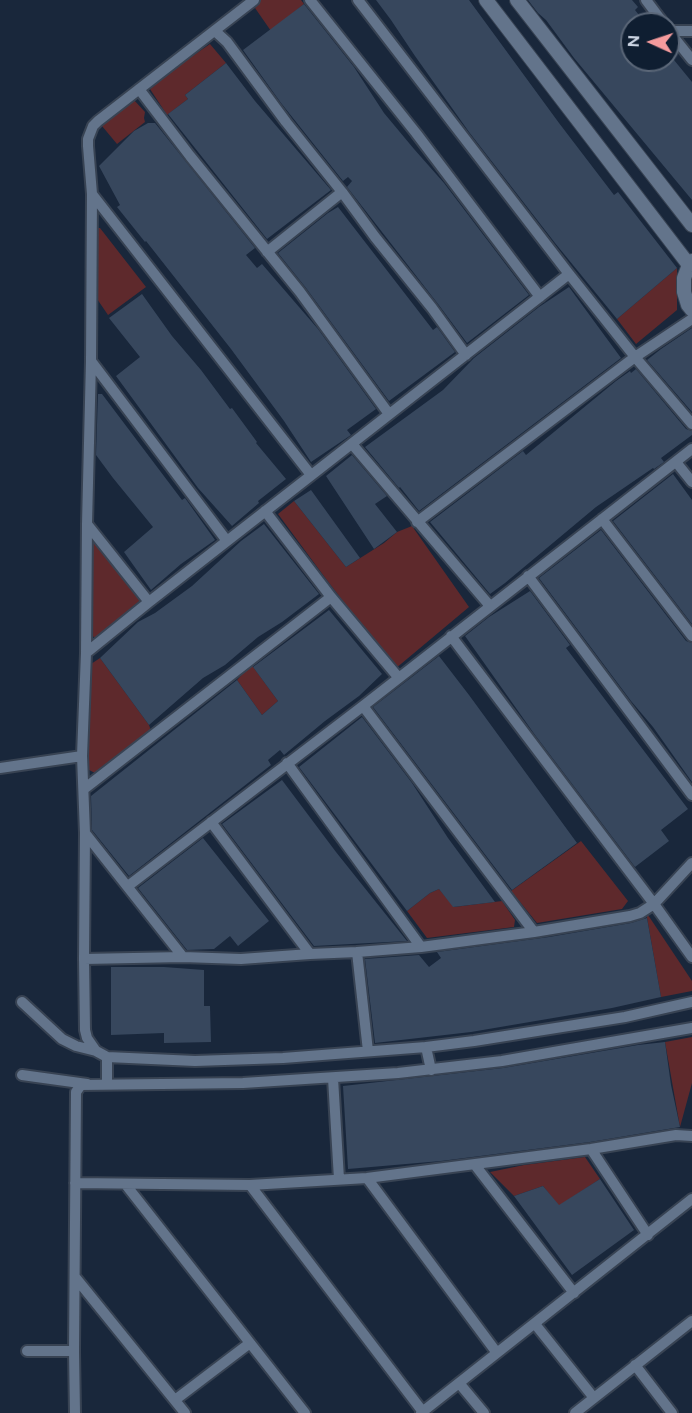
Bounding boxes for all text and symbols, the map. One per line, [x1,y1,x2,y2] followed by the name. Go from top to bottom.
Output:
[620,12,680,72] north arrow
[624,34,643,48] text: N

